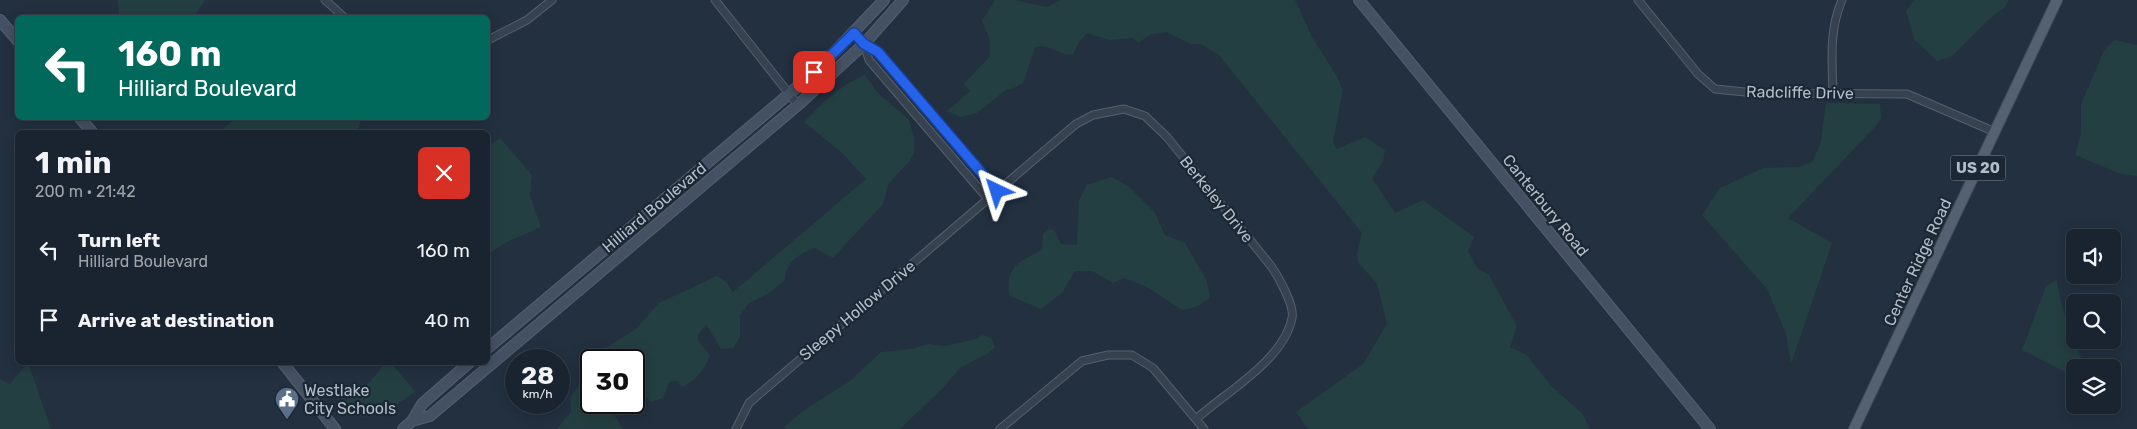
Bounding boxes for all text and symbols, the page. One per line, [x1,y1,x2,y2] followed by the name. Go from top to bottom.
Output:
[118,33,222,75] text: 160 m
[35,35,100,100] icon: left
[793,51,835,93] pin
[800,58,828,86] icon: arrive
[118,75,297,102] text: Hilliard Boulevard
[1746,82,1854,103] street label: Radcliffe Drive
[35,145,112,181] text: 1 min
[418,147,470,199] button: close
[1499,150,1593,260] street label: Canterbury Road
[1176,152,1257,246] street label: Berkeley Drive
[1950,156,2006,180] road number: US 20
[598,158,710,256] street label: Hilliard Boulevard
[970,164,1022,216] position arrow
[35,182,136,201] text: 200 m · 21:42
[1880,196,1955,329] street label: Center Ridge Road
[78,229,160,252] text: Turn left
[2066,229,2121,414] map controls
[2066,229,2121,284] button: sound
[35,236,63,264] icon: left
[417,239,470,262] text: 160 m
[78,252,208,271] text: Hilliard Boulevard
[795,256,919,364] street label: Sleepy Hollow Drive
[2066,294,2121,349] button: search
[35,306,63,334] icon: arrive
[78,309,274,332] text: Arrive at destination
[425,309,470,332] text: 40 m
[580,349,645,414] speed limit sign: 30
[2066,359,2121,414] button: layers
[521,361,554,390] text: 28
[304,381,396,418] place label: Westlake City Schools
[274,386,300,420] public building icon: Westlake City Schools
[523,387,552,401] text: km/h

